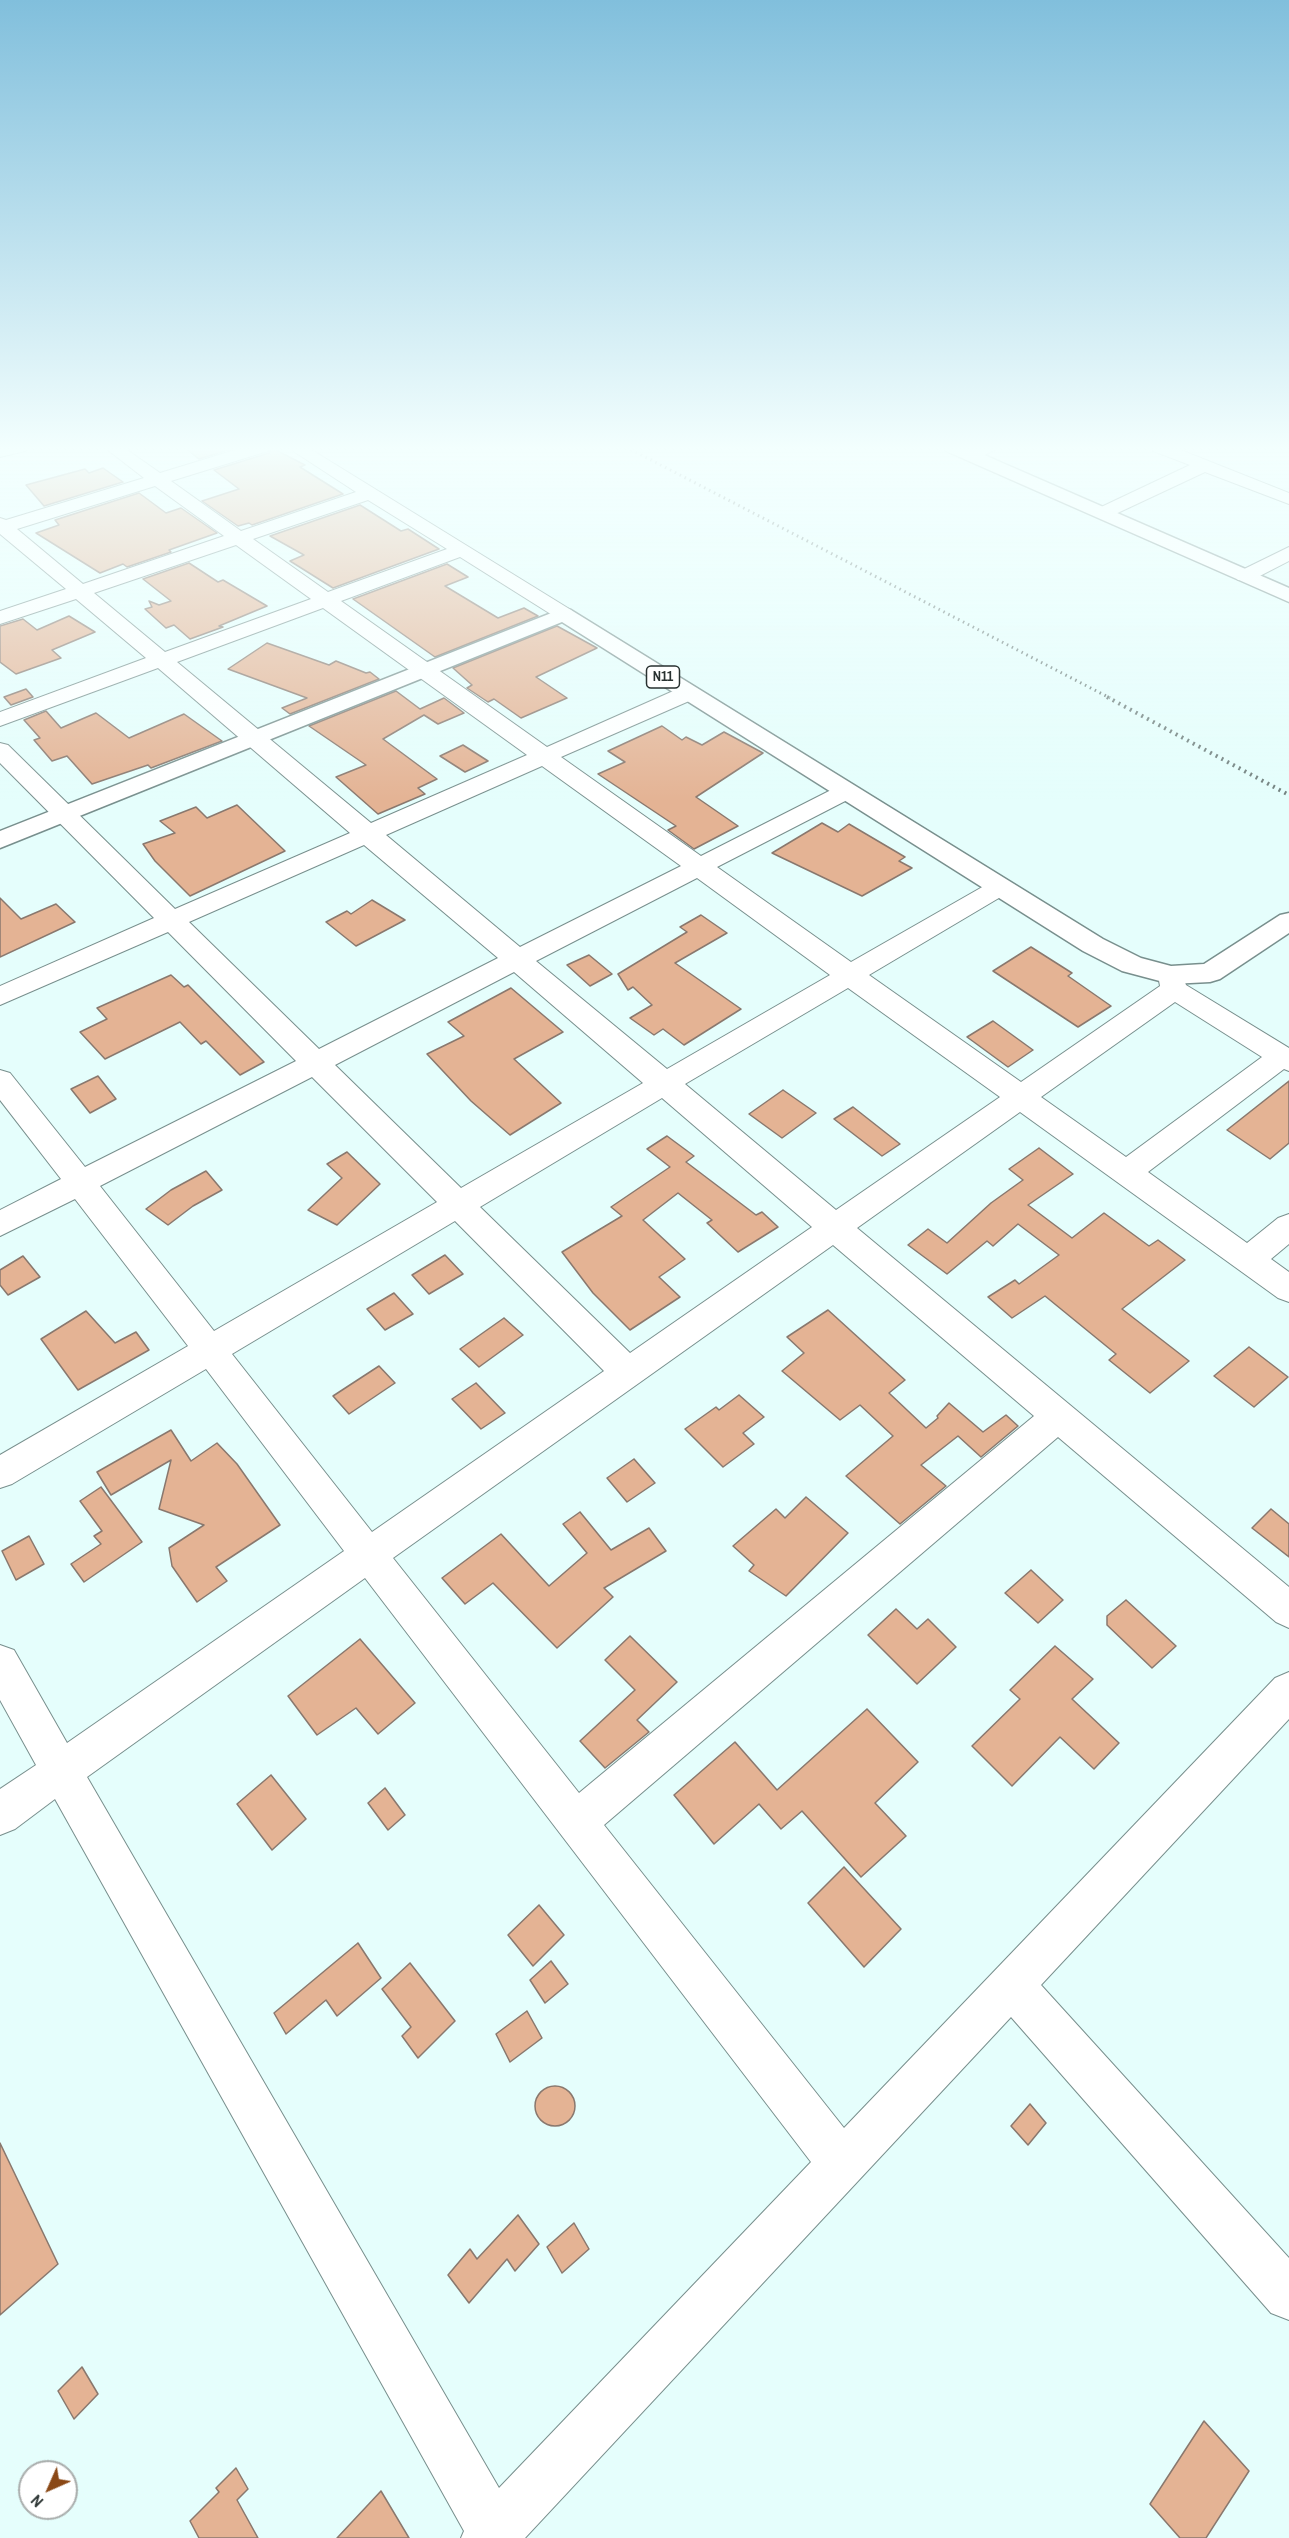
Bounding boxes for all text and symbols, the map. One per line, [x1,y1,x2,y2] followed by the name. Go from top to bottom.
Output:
[646,666,680,688] road number: N11
[18,2460,78,2520] north arrow
[26,2490,48,2512] text: N

